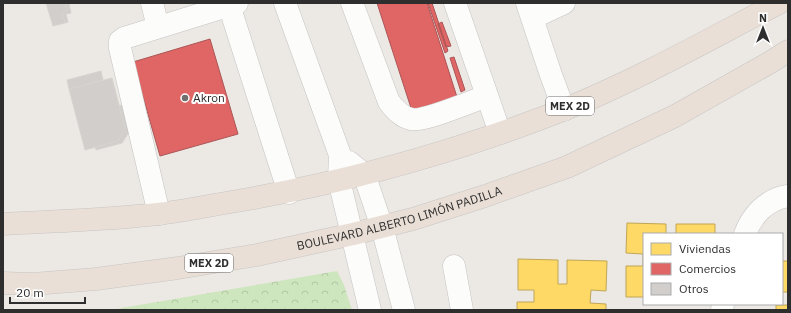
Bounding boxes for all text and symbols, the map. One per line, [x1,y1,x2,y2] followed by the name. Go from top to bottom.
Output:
[743,8,783,48] north arrow
[759,11,767,25] text: N
[193,90,225,105] place label: Akron
[180,93,190,103] marker: Akron
[546,97,594,115] road number: MEX 2D
[295,183,504,253] street label: BOULEVARD ALBERTO LIMÓN PADILLA
[643,233,783,305] legend
[679,241,731,256] text: Viviendas
[185,254,233,272] road number: MEX 2D
[679,261,736,276] text: Comercios
[10,279,85,305] scale bar
[679,281,709,296] text: Otros
[16,285,44,300] text: 20 m

